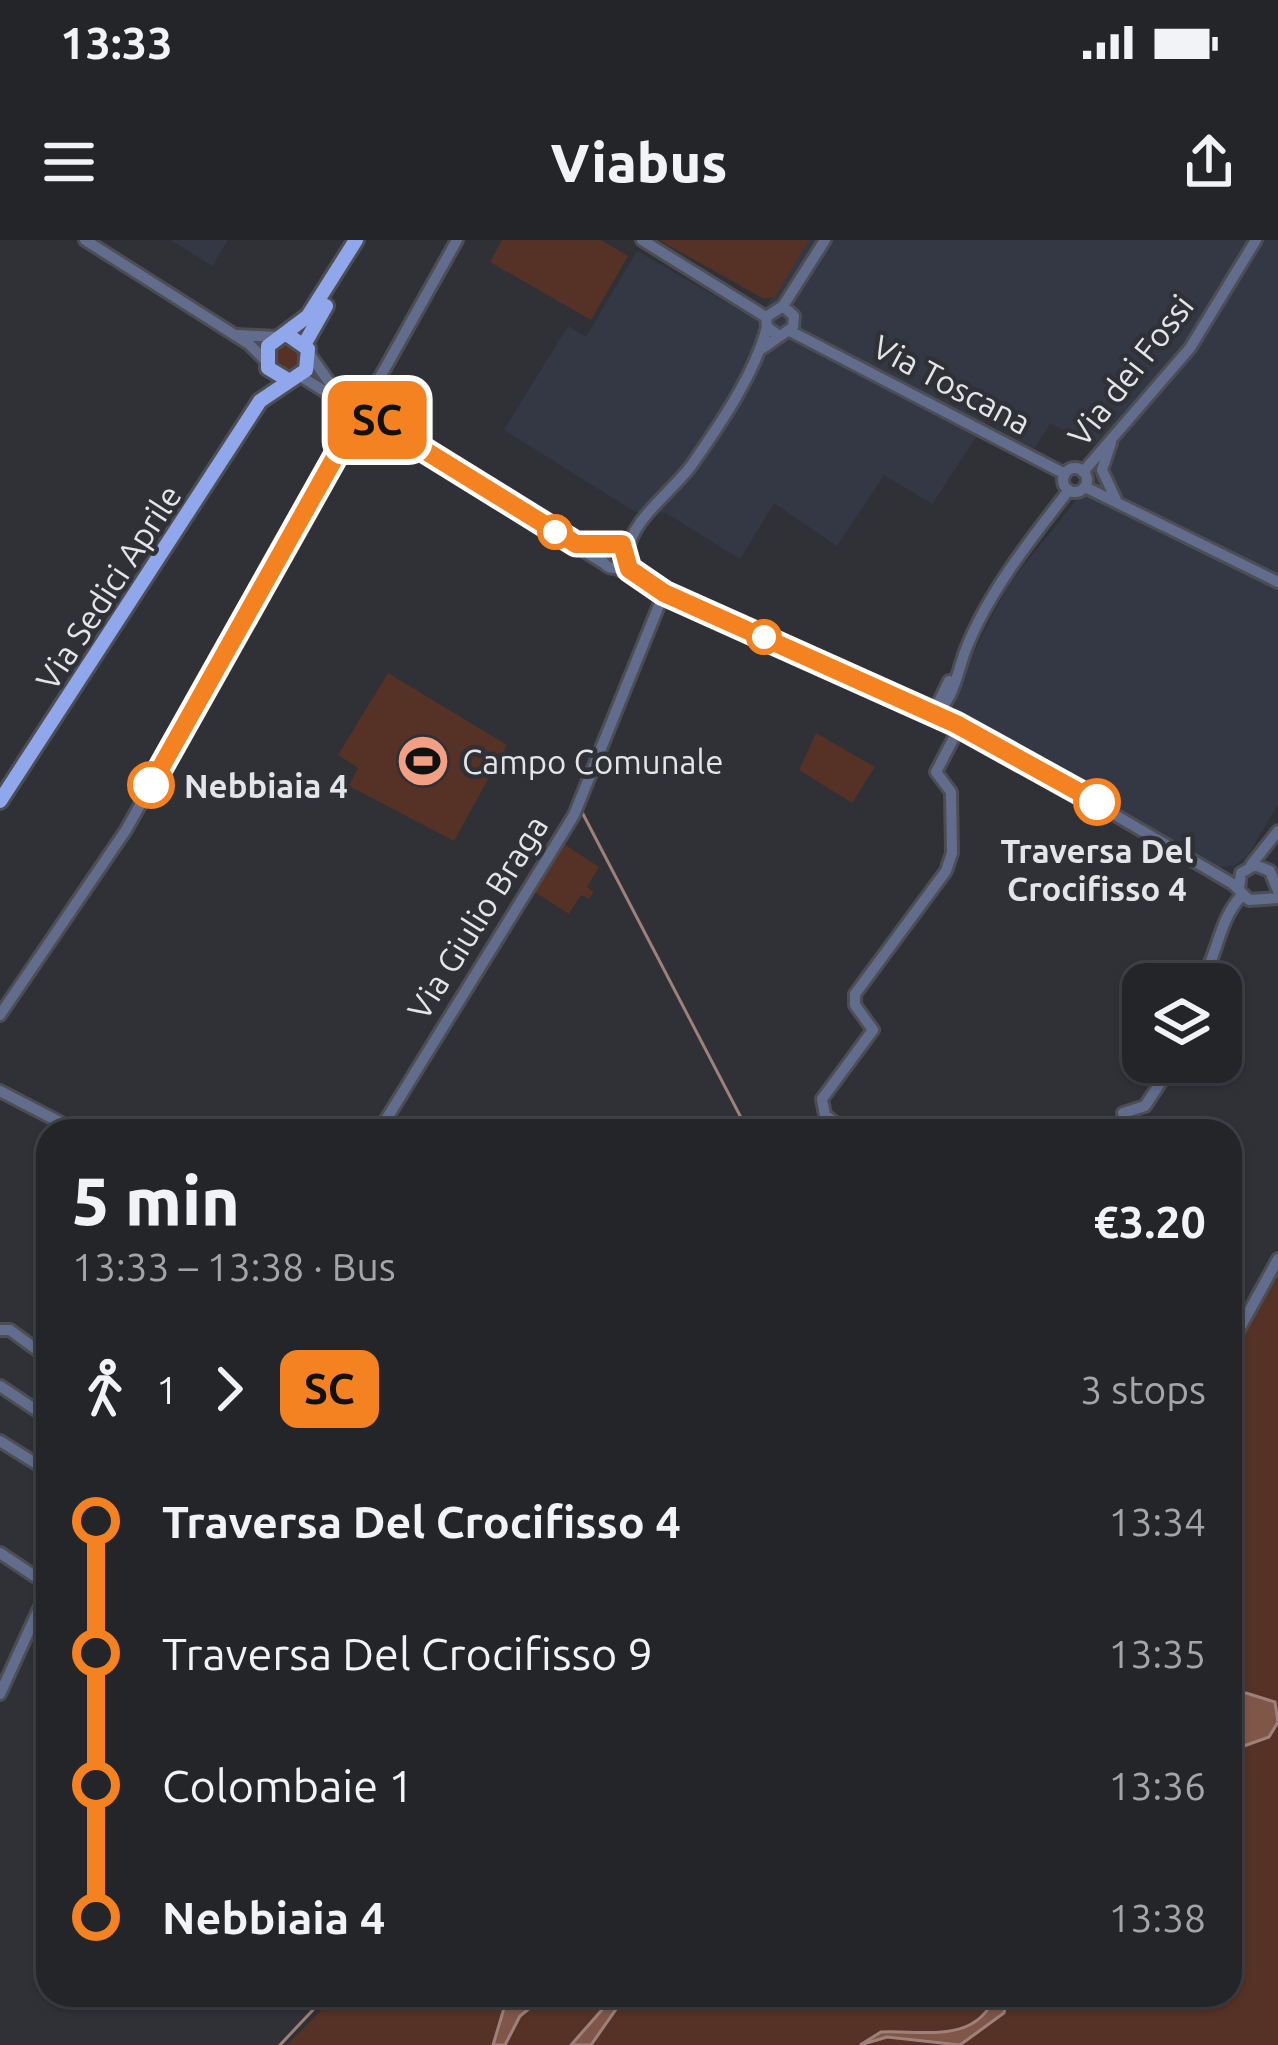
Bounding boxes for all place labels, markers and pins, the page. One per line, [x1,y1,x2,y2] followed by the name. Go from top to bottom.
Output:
[539,516,571,548] unlabelled marker
[748,621,780,653] unlabelled marker
[395,733,451,789] sports icon: Campo Comunale
[462,743,723,780] place label: Campo Comunale
[129,763,173,807] marker: Nebbiaia 4
[184,767,348,804] place label: Nebbiaia 4
[1075,780,1119,824] marker: Traversa Del Crocifisso 4
[1001,832,1193,907] place label: Traversa Del Crocifisso 4

